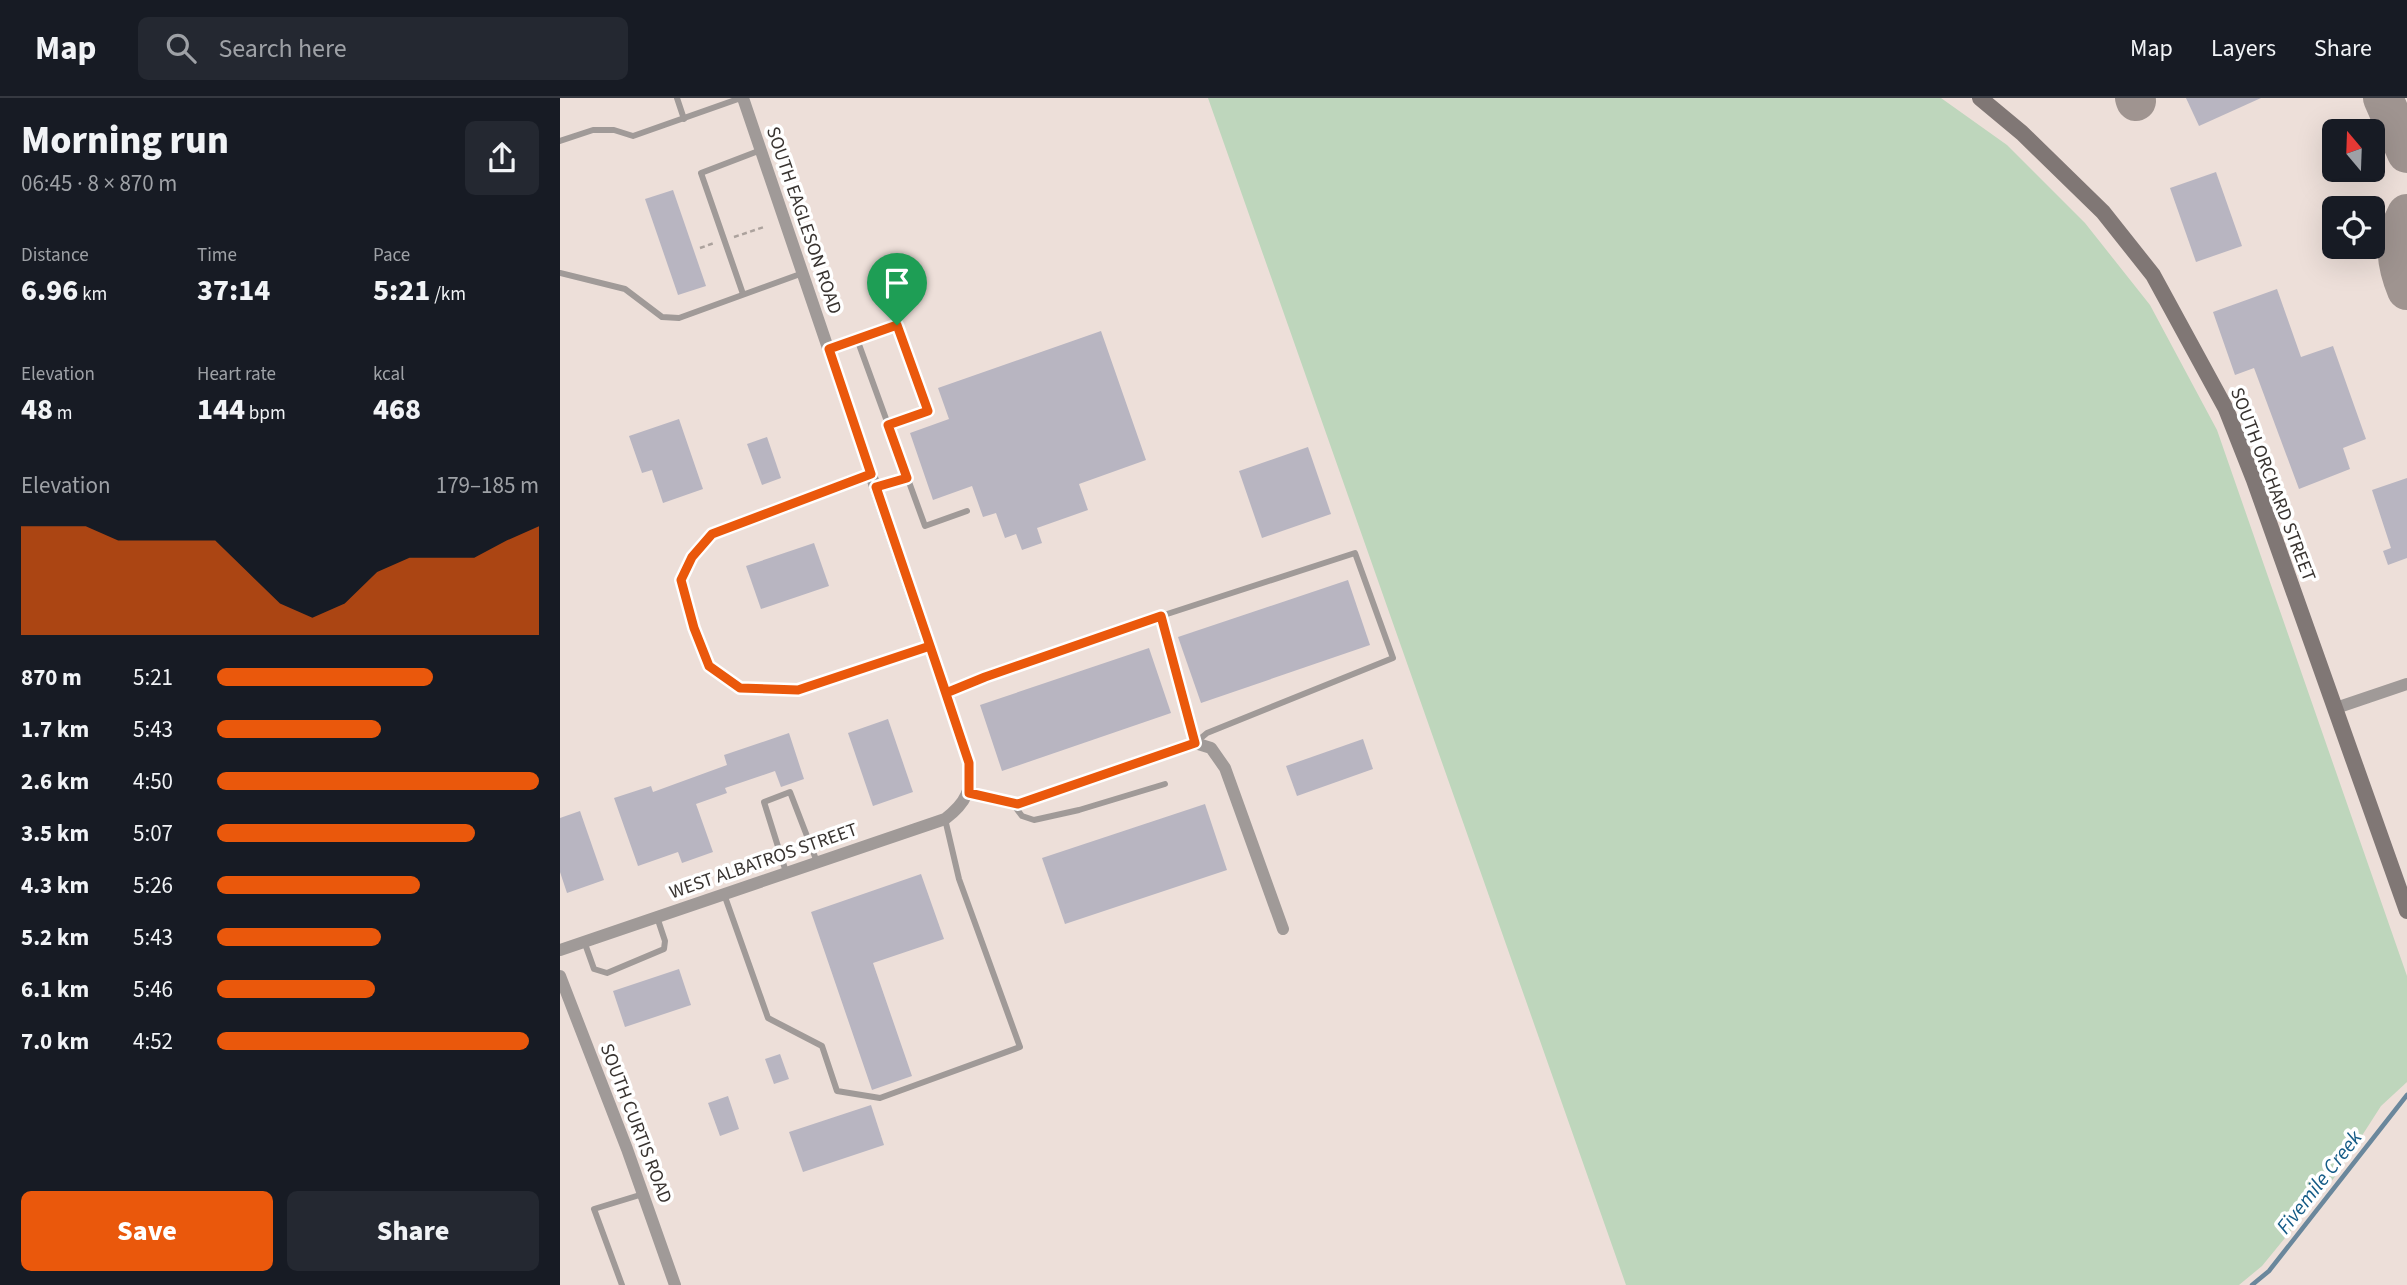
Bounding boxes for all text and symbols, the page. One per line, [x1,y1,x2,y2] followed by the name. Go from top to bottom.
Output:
[138,17,628,80] search box
[35,25,96,72] text: Map
[162,29,200,67] icon: search
[218,30,347,67] text: Search here
[2130,31,2173,66] text: Map
[2211,31,2276,66] text: Layers
[2314,31,2372,66] text: Share
[21,114,229,168] text: Morning run
[2322,119,2385,182] north arrow
[2322,119,2385,259] map controls
[465,121,539,195] button: share
[759,123,848,318] street label: SOUTH EAGLESON ROAD
[21,167,177,200] text: 06:45 · 8 × 870 m
[2322,196,2385,259] button: locate
[21,242,89,269] text: Distance
[197,242,237,269] text: Time
[373,242,410,269] text: Pace
[867,253,927,325] pin
[878,264,916,302] icon: arrive
[21,269,78,312] text: 6.96
[197,269,270,312] text: 37:14
[373,269,430,312] text: 5:21
[78,281,107,308] text: km
[430,281,466,308] text: /km
[21,361,95,388] text: Elevation
[197,361,276,388] text: Heart rate
[373,361,405,388] text: kcal
[2223,384,2322,585] street label: SOUTH ORCHARD STREET
[21,388,53,431] text: 48
[197,388,245,431] text: 144
[373,388,421,431] text: 468
[53,400,73,427] text: m
[245,400,286,427] text: bpm
[21,469,111,502] text: Elevation
[436,469,539,502] text: 179–185 m
[21,661,82,694] text: 870 m
[133,661,173,694] text: 5:21
[21,713,89,746] text: 1.7 km
[133,713,173,746] text: 5:43
[21,765,89,798] text: 2.6 km
[133,765,173,798] text: 4:50
[21,817,89,850] text: 3.5 km
[133,817,173,850] text: 5:07
[666,817,861,906] street label: WEST ALBATROS STREET
[21,869,89,902] text: 4.3 km
[133,869,173,902] text: 5:26
[21,921,89,954] text: 5.2 km
[133,921,173,954] text: 5:43
[21,973,89,1006] text: 6.1 km
[133,973,173,1006] text: 5:46
[21,1025,89,1058] text: 7.0 km
[133,1025,173,1058] text: 4:52
[593,1040,679,1207] street label: SOUTH CURTIS ROAD
[2269,1123,2370,1240] water label: Fivemile Creek
[21,1191,273,1271] button: Save
[287,1191,539,1271] button: Share

